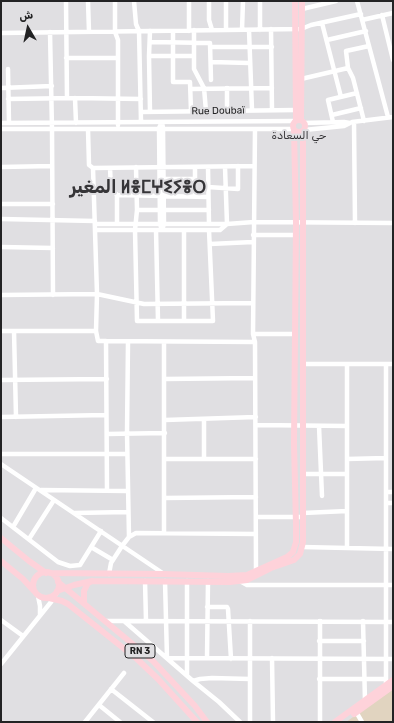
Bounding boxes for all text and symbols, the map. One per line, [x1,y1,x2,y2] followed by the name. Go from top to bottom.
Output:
[8,8,48,48] north arrow
[18,8,34,23] text: ش
[191,105,245,117] street label: Rue Doubaï
[272,129,326,143] district label: حي السعادة
[70,177,206,199] district label: المغير ⵍⴻⵎⵖⵉⵢⴻⵔ
[125,644,155,658] road number: RN 3

